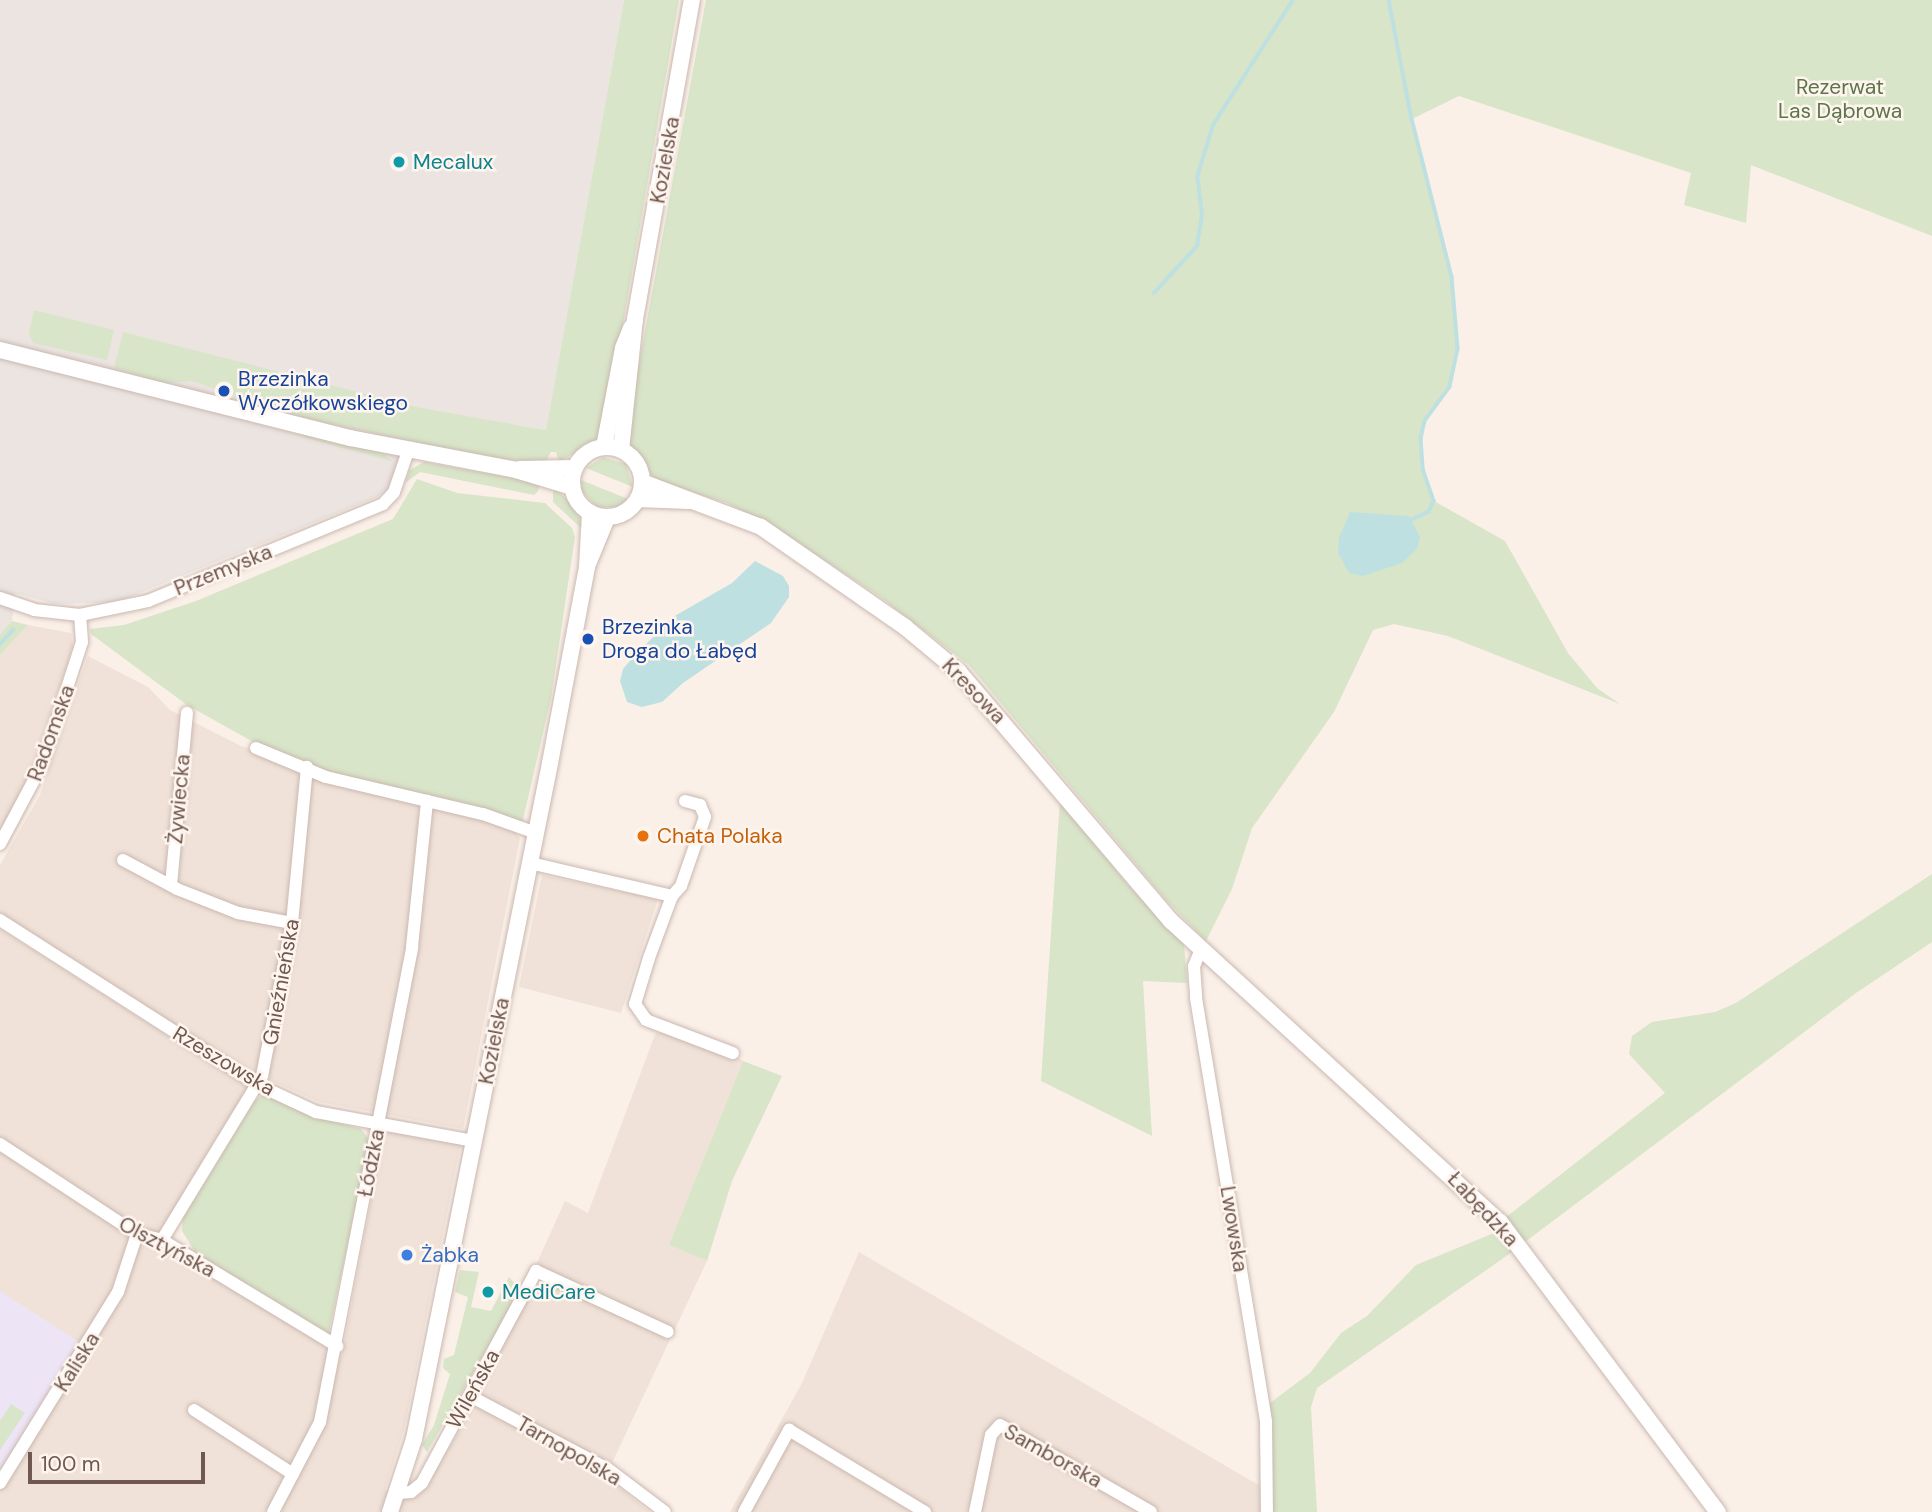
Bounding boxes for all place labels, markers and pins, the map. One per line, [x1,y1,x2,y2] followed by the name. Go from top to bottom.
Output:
[413,149,493,175] place label: Mecalux
[391,154,407,170] marker: Mecalux
[238,366,408,416] place label: Brzezinka Wyczółkowskiego
[216,383,232,399] marker: Brzezinka Wyczółkowskiego
[602,614,757,664] place label: Brzezinka Droga do Łabęd
[580,631,596,647] marker: Brzezinka Droga do Łabęd
[657,823,783,849] place label: Chata Polaka
[635,828,651,844] marker: Chata Polaka
[421,1242,479,1268] place label: Żabka
[399,1247,415,1263] marker: Żabka
[502,1279,596,1305] place label: MediCare
[480,1284,496,1300] marker: MediCare

